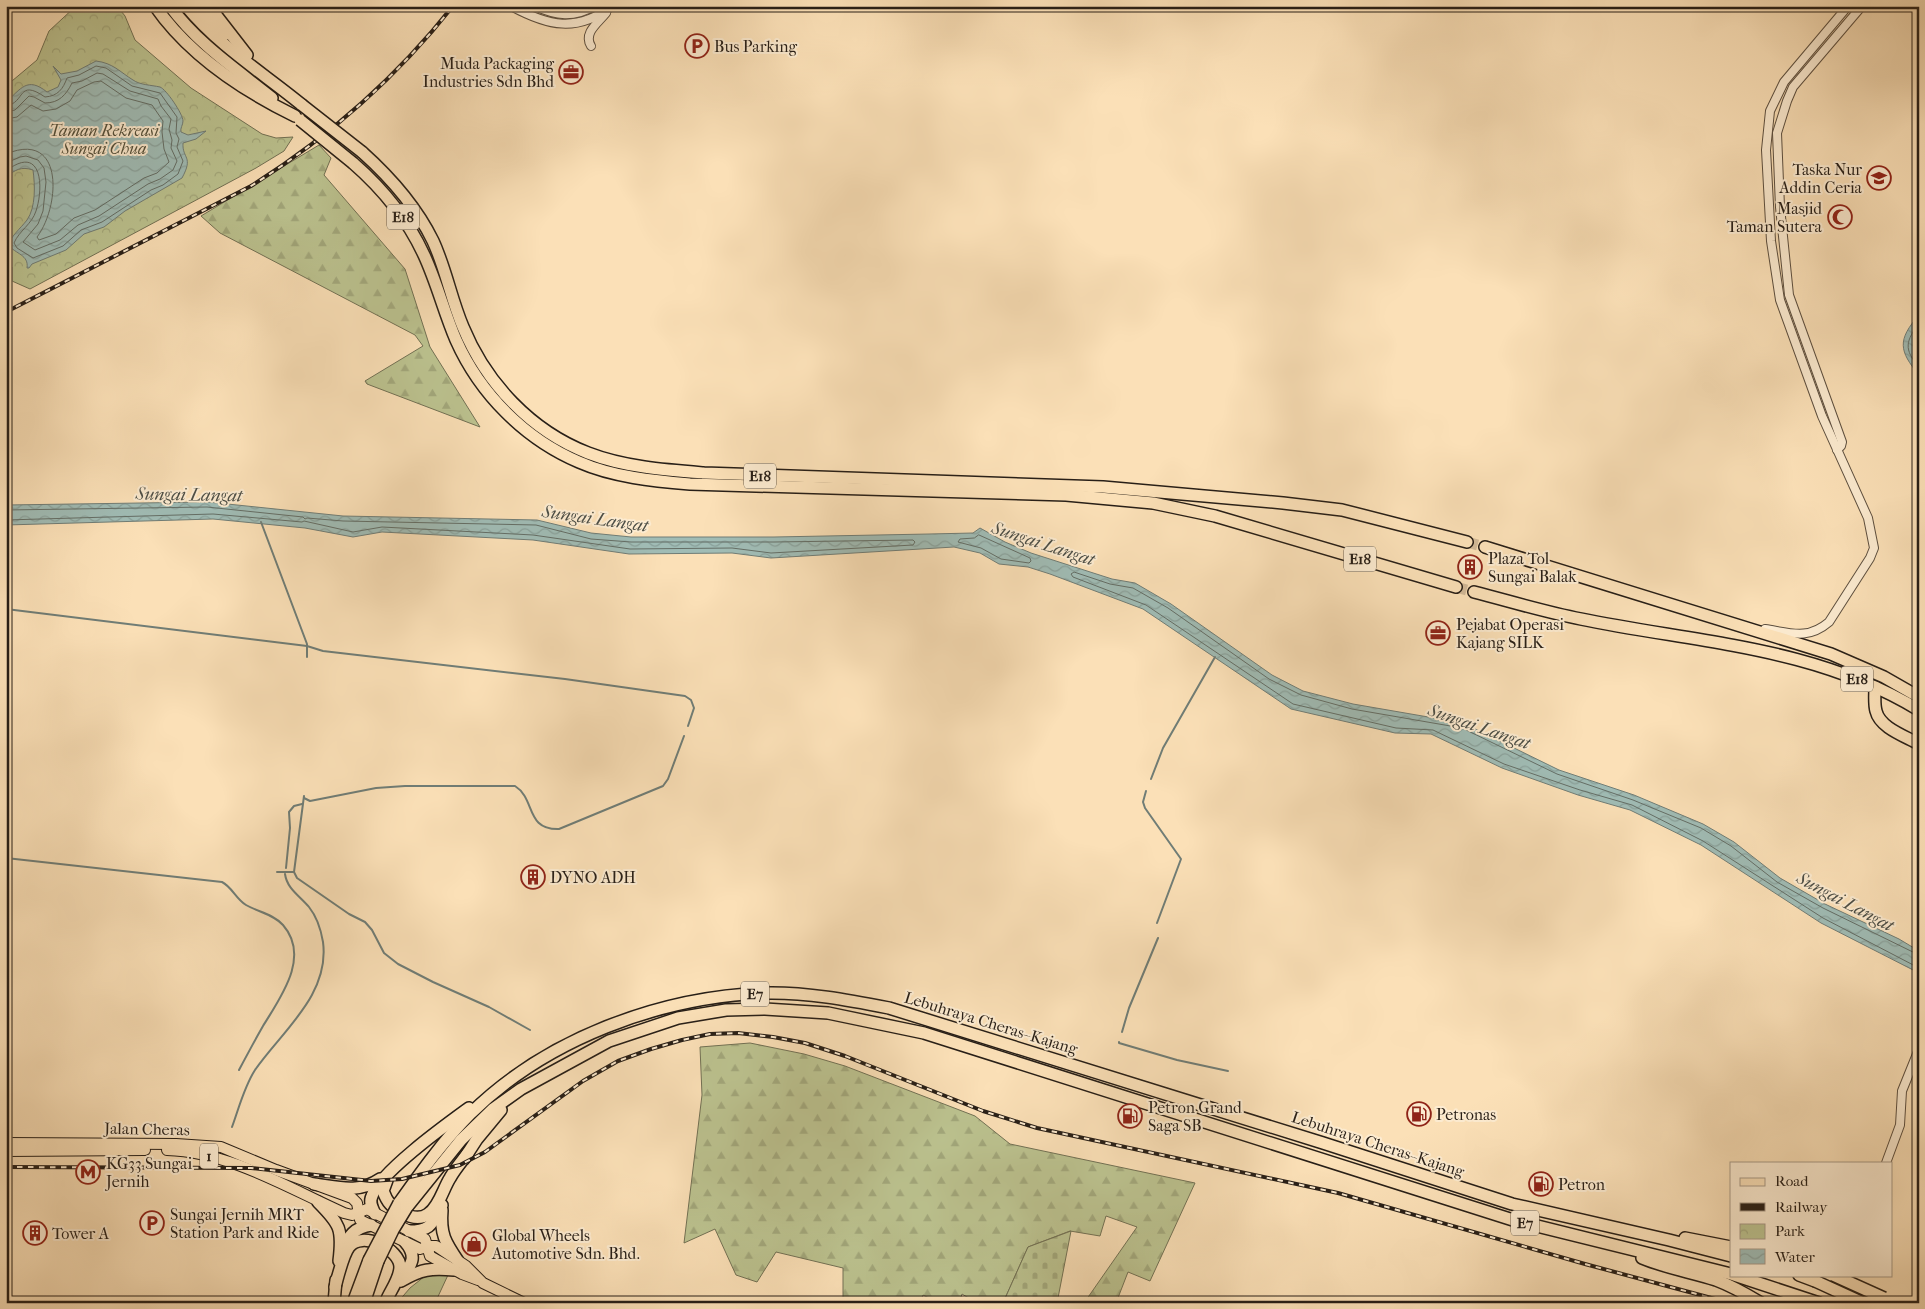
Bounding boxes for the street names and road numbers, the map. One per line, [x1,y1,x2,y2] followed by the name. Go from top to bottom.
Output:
[387,204,419,230] road number: E18
[744,464,776,488] road number: E18
[1344,546,1376,572] road number: E18
[1841,666,1873,692] road number: E18
[741,982,769,1006] road number: E7
[902,988,1080,1059] street label: Lebuhraya Cheras–Kajang
[1289,1107,1467,1181] street label: Lebuhraya Cheras–Kajang
[102,1119,190,1139] street label: Jalan Cheras
[200,1144,218,1168] road number: 1
[1511,1210,1539,1236] road number: E7

